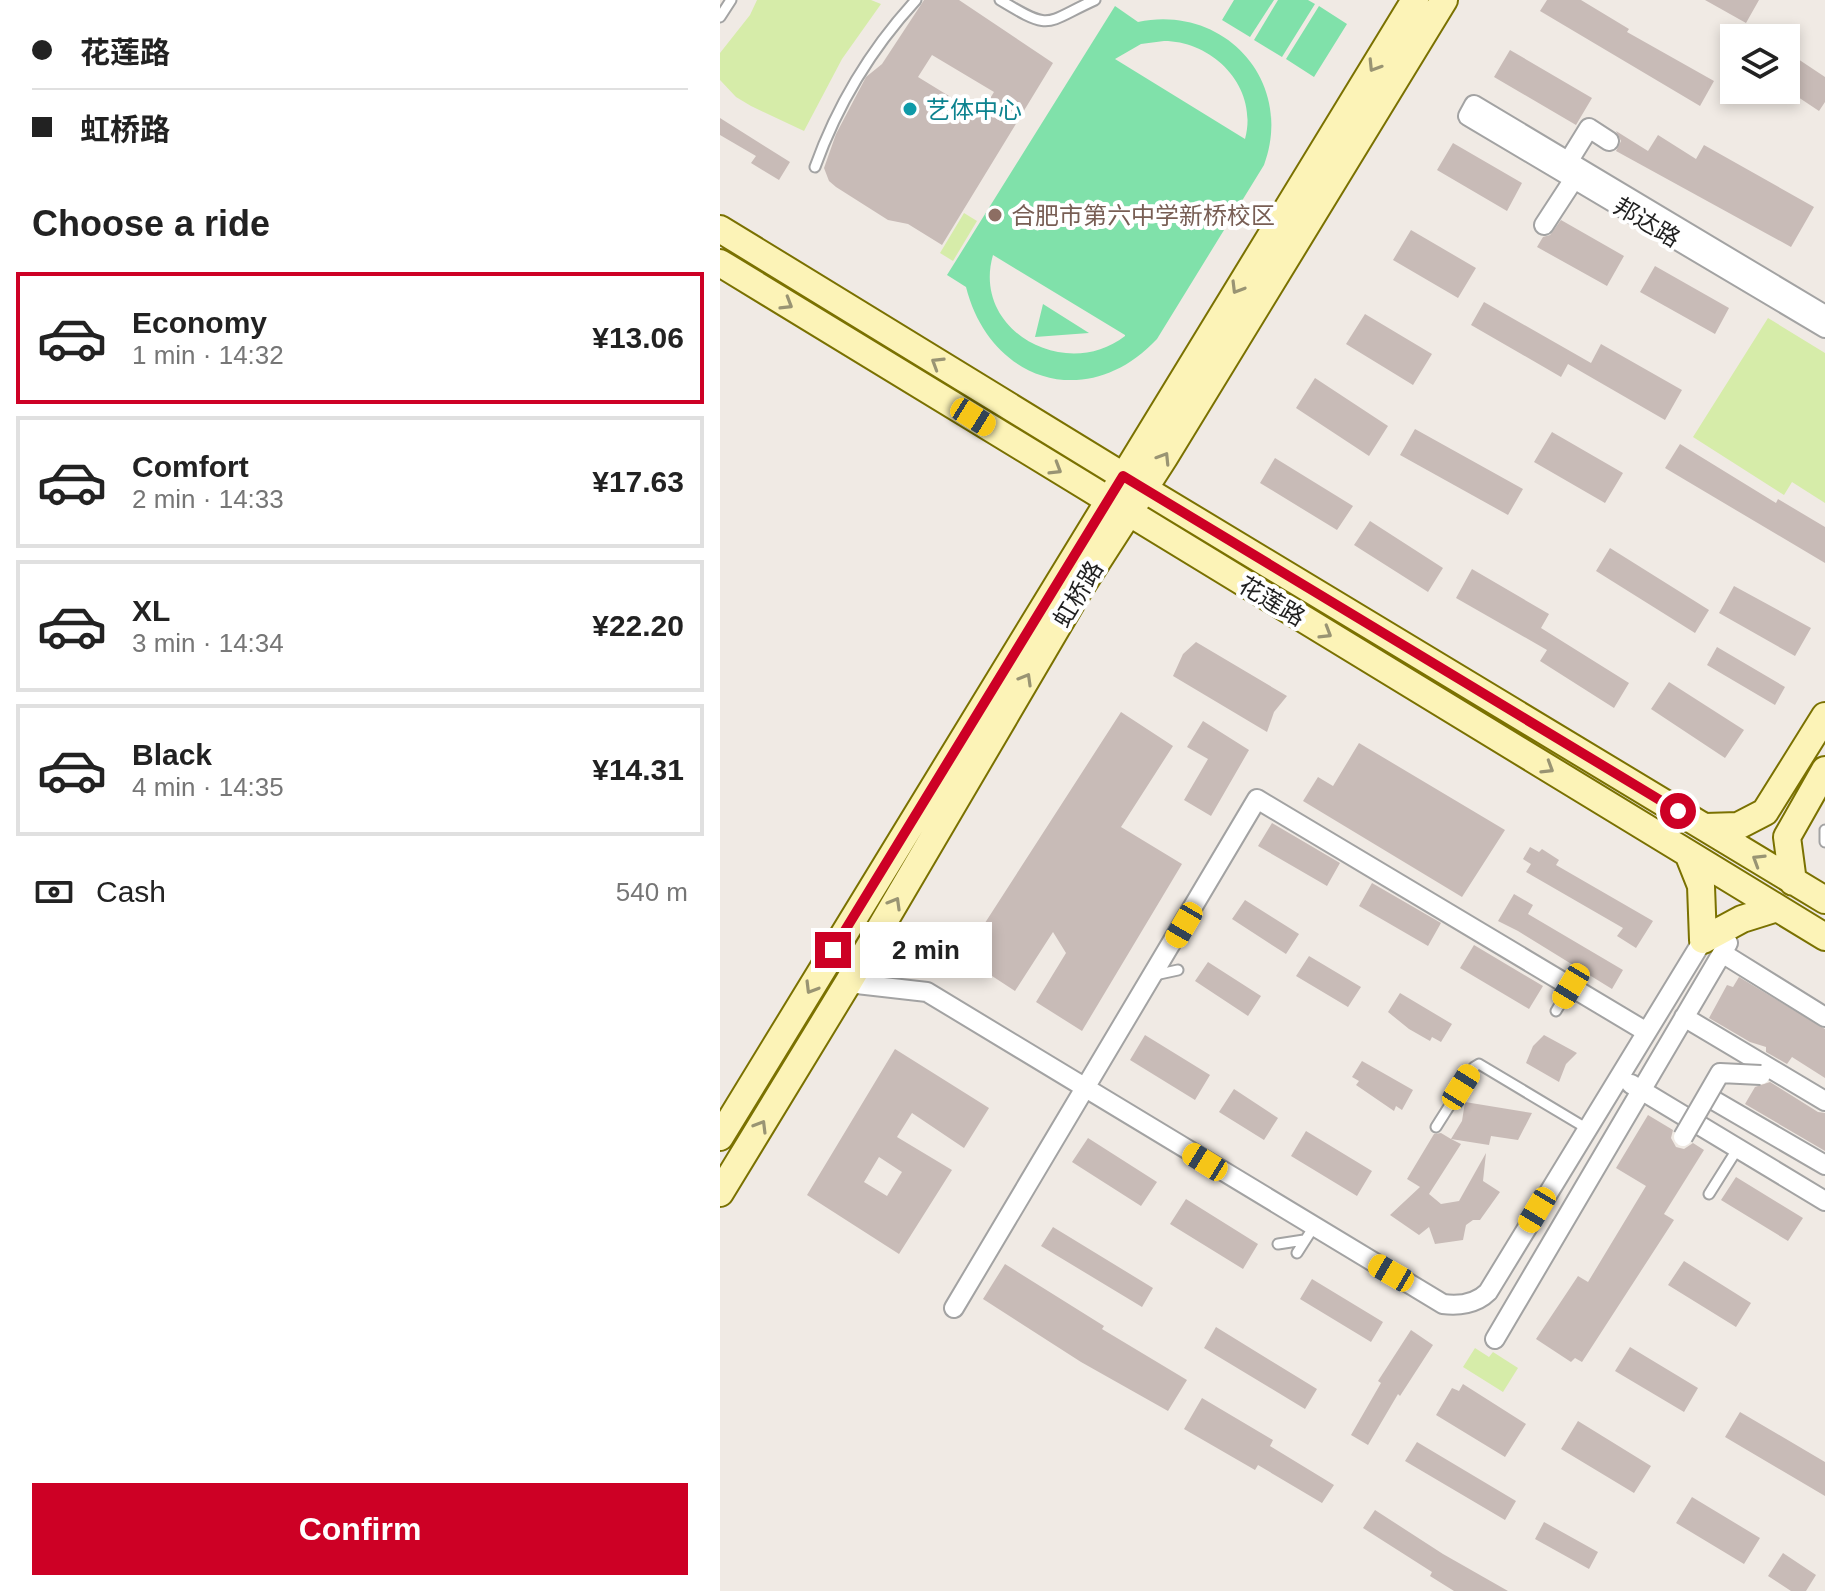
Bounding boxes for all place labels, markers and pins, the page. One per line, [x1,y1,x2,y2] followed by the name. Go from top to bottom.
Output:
[926,96,1022,123] place label: 艺体中心
[901,100,919,118] marker: 艺体中心
[1011,202,1275,229] place label: 合肥市第六中学新桥校区
[986,206,1004,224] marker: 合肥市第六中学新桥校区

